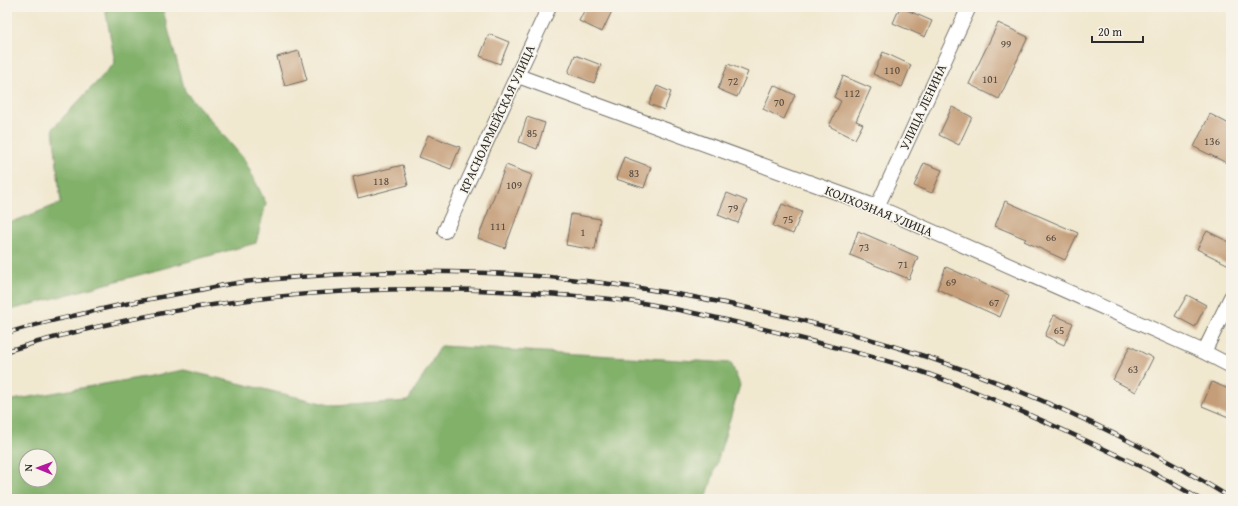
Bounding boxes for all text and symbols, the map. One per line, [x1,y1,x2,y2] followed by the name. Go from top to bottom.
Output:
[1092,18,1143,44] scale bar
[1098,23,1122,40] text: 20 m
[1001,36,1011,52] house number: 99
[454,42,540,196] street label: КРАСНОАРМЕЙСКАЯ УЛИЦА
[895,61,951,153] street label: УЛИЦА ЛЕНИНА
[884,62,900,78] house number: 110
[982,71,998,87] house number: 101
[728,73,738,89] house number: 72
[844,85,860,101] house number: 112
[774,94,784,110] house number: 70
[527,125,537,141] house number: 85
[1204,133,1220,149] house number: 136
[629,165,639,181] house number: 83
[373,173,389,189] house number: 118
[506,177,522,193] house number: 109
[822,181,936,241] street label: КОЛХОЗНАЯ УЛИЦА
[728,200,738,216] house number: 79
[783,211,793,227] house number: 75
[490,218,506,234] house number: 111
[580,224,586,240] house number: 1
[1046,229,1056,245] house number: 66
[859,239,869,255] house number: 73
[898,256,908,272] house number: 71
[946,274,956,290] house number: 69
[989,294,999,310] house number: 67
[1054,322,1064,338] house number: 65
[1128,361,1138,377] house number: 63
[18,448,58,488] north arrow
[20,463,36,472] text: N

